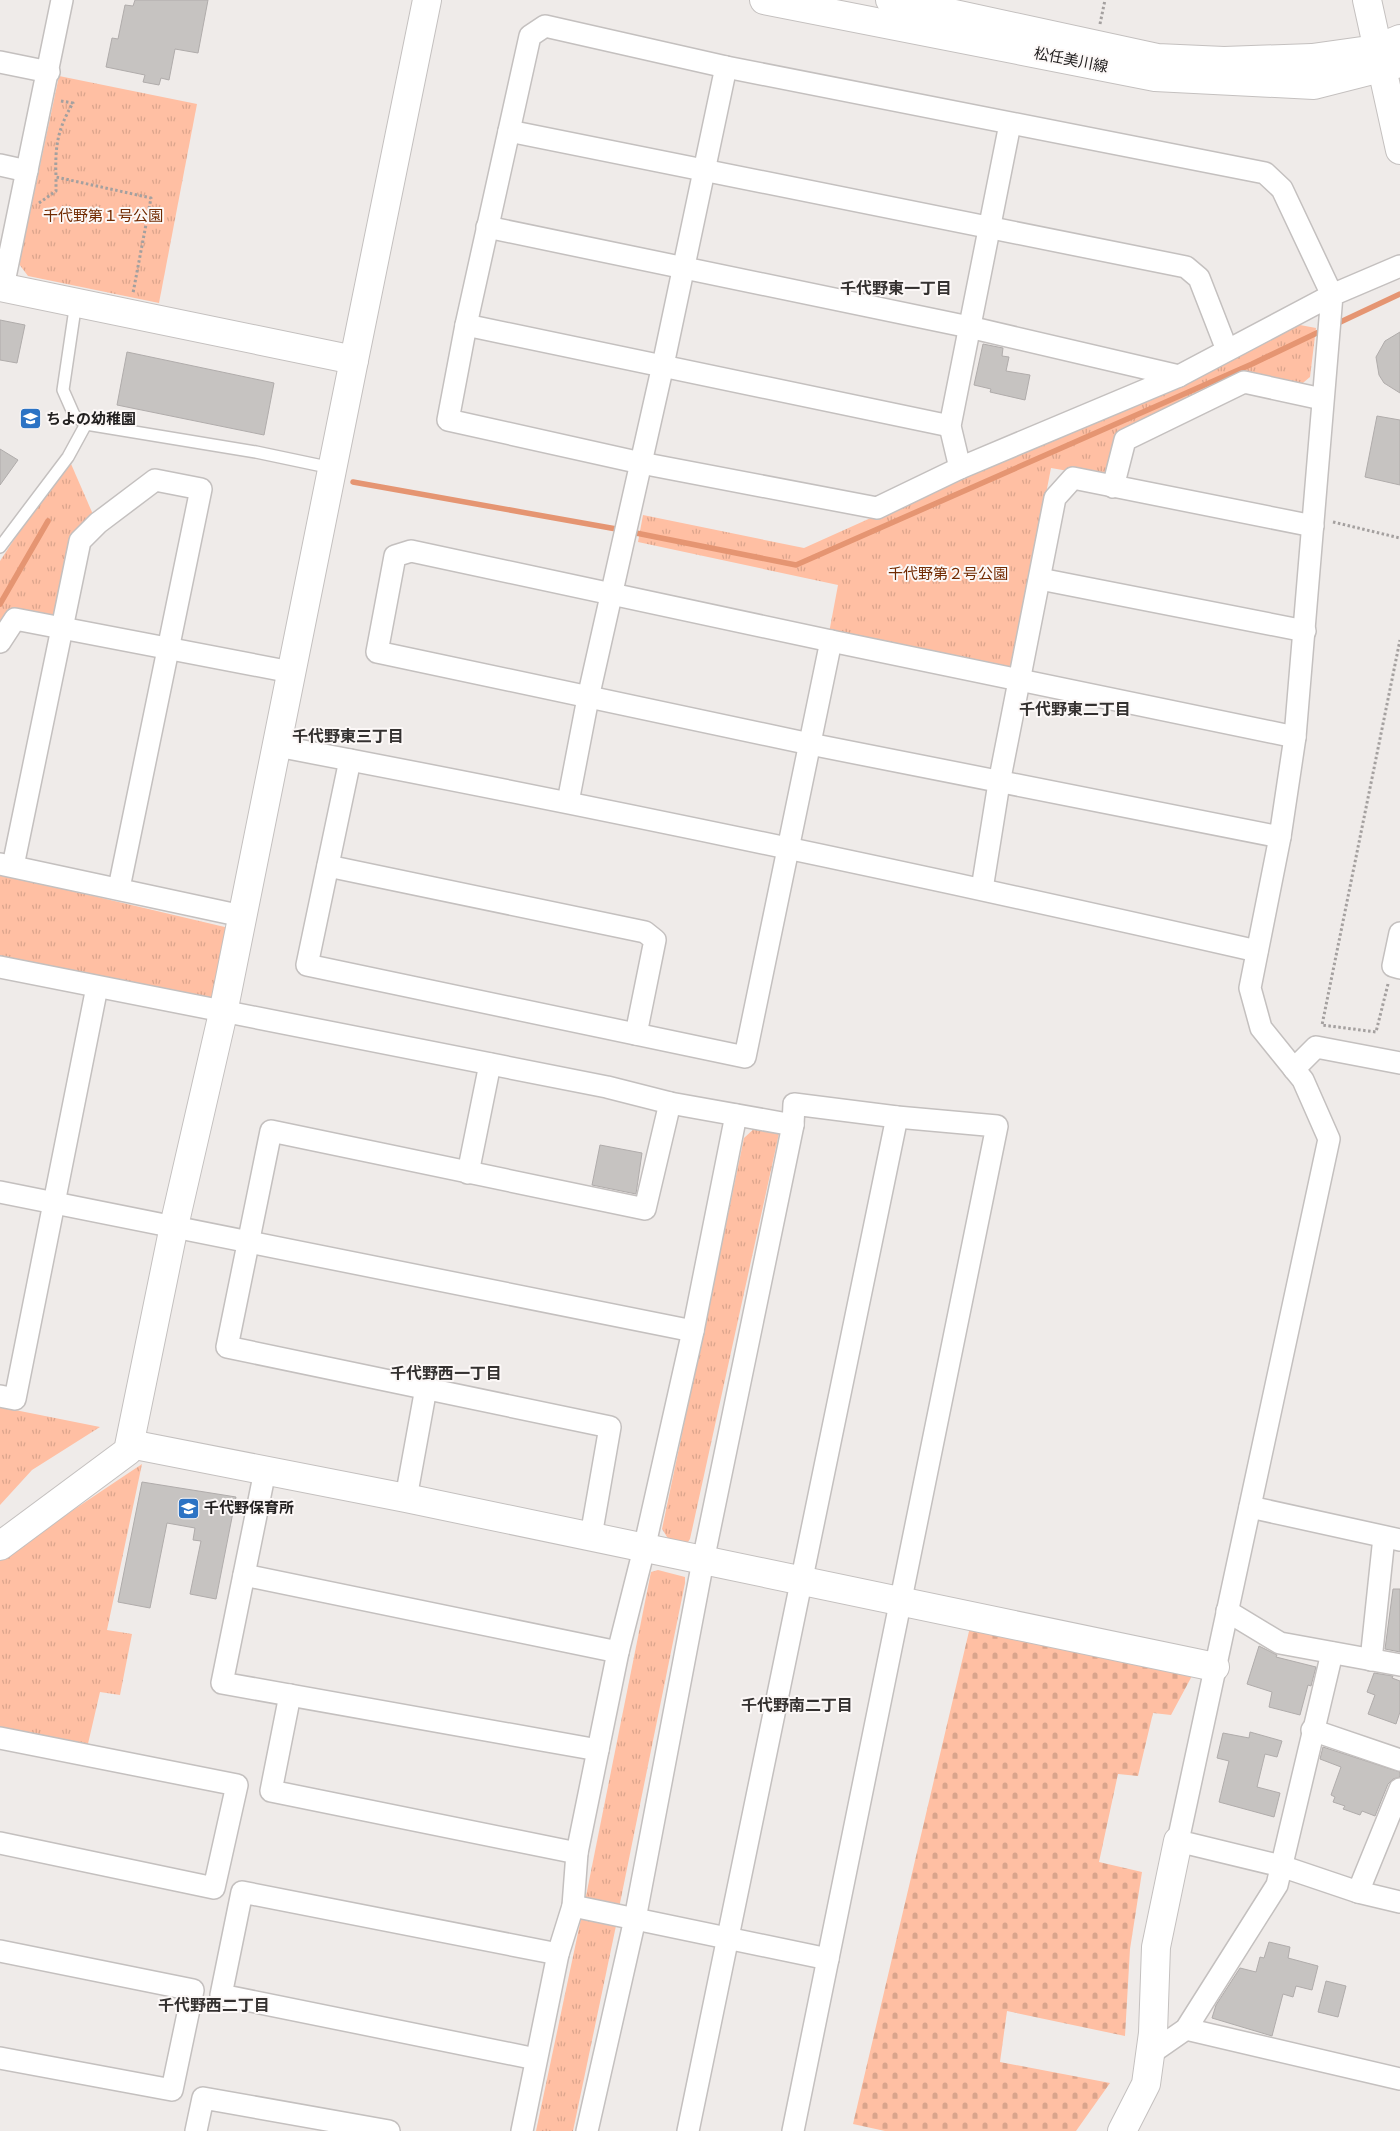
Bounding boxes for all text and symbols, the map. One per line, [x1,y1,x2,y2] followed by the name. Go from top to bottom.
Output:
[1032,44,1110,76] street label: 松任美川線
[43,207,163,225] park label: 千代野第１号公園
[840,279,952,298] district label: 千代野東一丁目
[18,407,42,431] school or university icon: ちよの幼稚園
[46,410,136,428] place label: ちよの幼稚園
[888,565,1008,583] park label: 千代野第２号公園
[1019,700,1131,719] district label: 千代野東二丁目
[292,727,404,746] district label: 千代野東三丁目
[390,1364,502,1383] district label: 千代野西一丁目
[176,1496,200,1520] school or university icon: 千代野保育所
[204,1499,294,1517] place label: 千代野保育所
[741,1696,853,1715] district label: 千代野南二丁目
[158,1996,270,2015] district label: 千代野西二丁目

